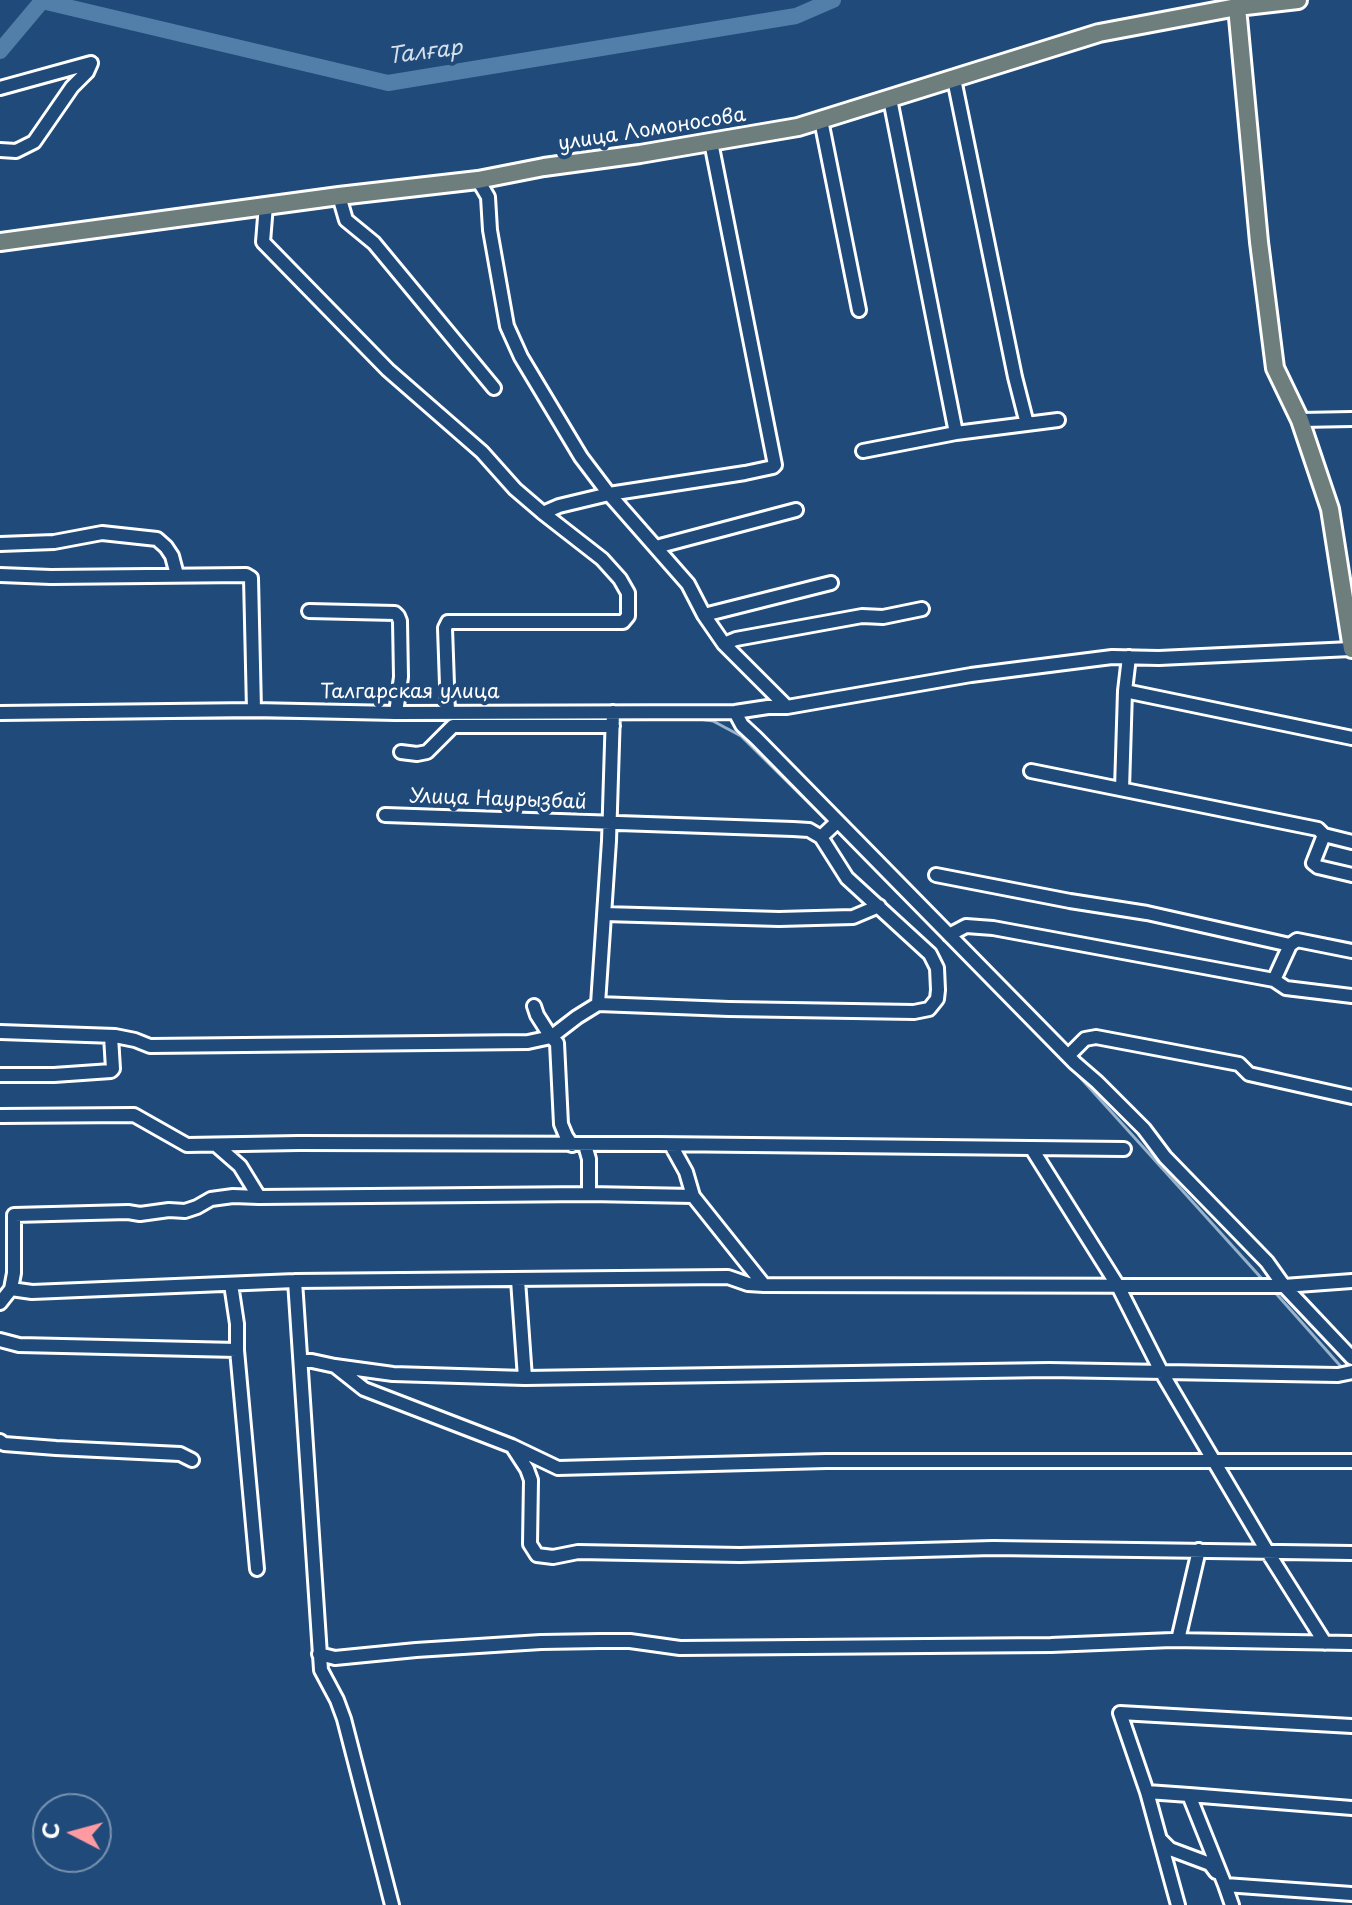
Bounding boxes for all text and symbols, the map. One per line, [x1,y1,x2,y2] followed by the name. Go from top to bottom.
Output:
[386,35,464,71] water label: Талғар
[557,103,747,157] street label: улица Ломоносова
[320,680,500,704] street label: Талгарская улица
[409,785,587,815] street label: Улица Наурызбай
[32,1793,112,1873] north arrow
[32,1821,67,1841] text: С

